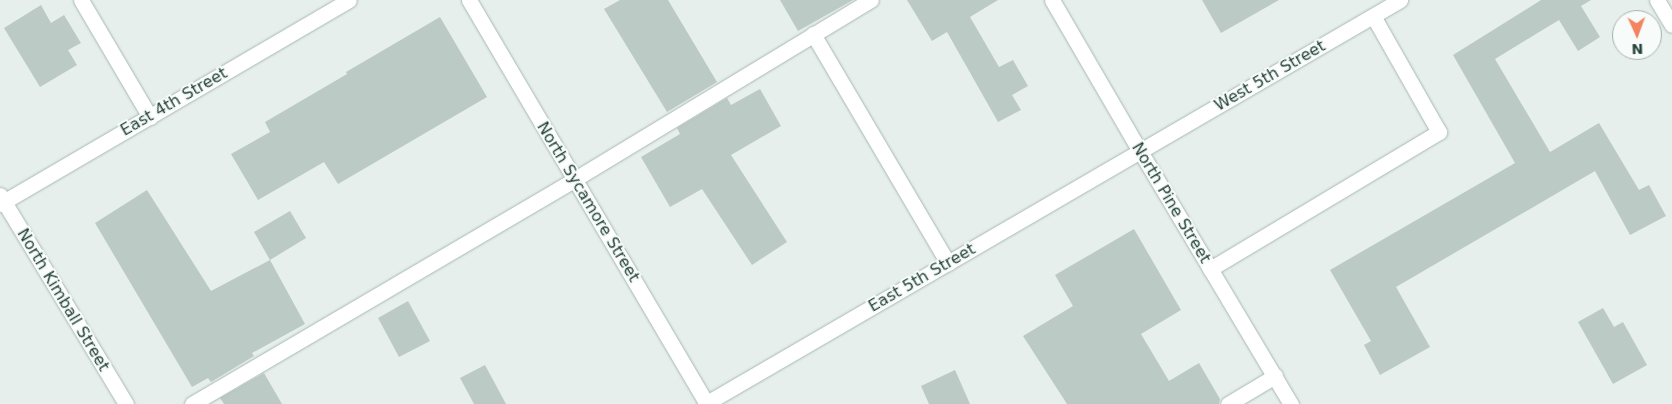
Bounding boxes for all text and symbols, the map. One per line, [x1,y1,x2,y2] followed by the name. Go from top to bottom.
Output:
[1612,10,1662,60] north arrow
[1211,37,1329,115] street label: West 5th Street
[1631,41,1644,57] text: N
[117,64,231,140] street label: East 4th Street
[533,119,643,285] street label: North Sycamore Street
[1127,139,1215,267] street label: North Pine Street
[13,225,113,375] street label: North Kimball Street
[865,240,979,316] street label: East 5th Street

